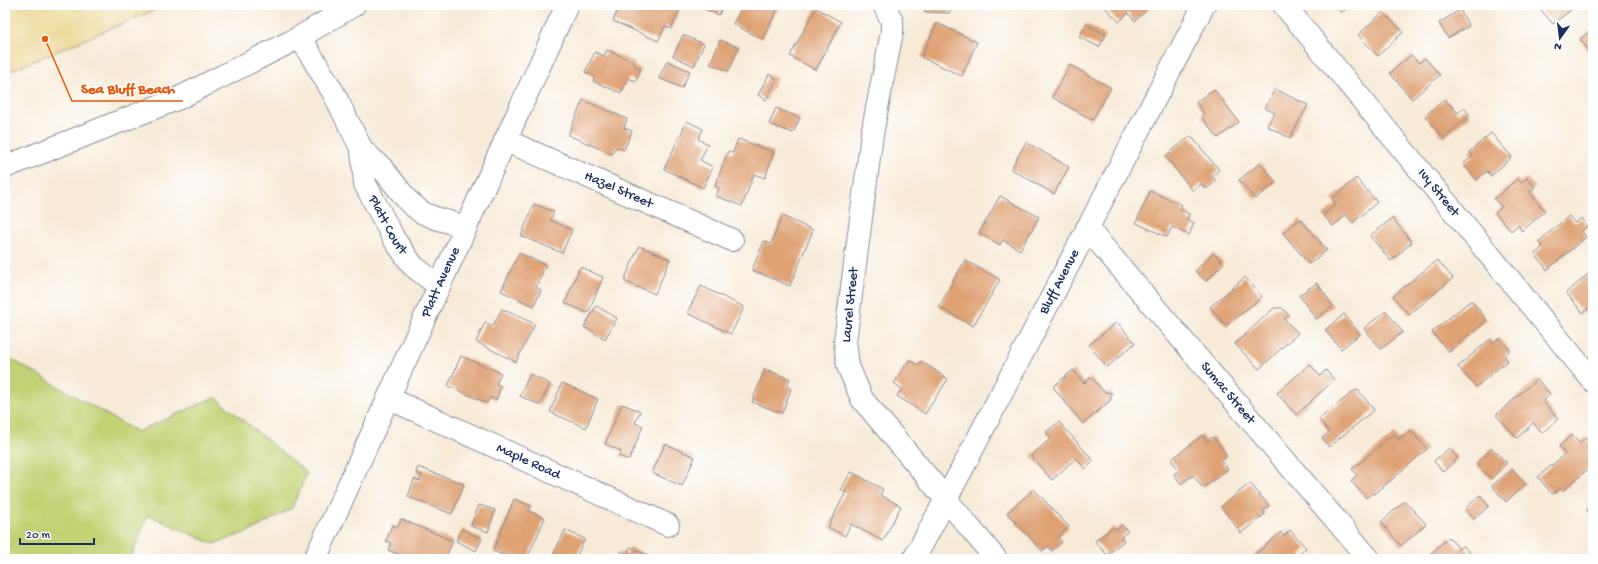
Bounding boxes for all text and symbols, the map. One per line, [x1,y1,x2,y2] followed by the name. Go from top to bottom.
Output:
[1540,18,1580,58] north arrow
[1553,39,1563,52] text: N
[72,74,183,101] callout: Sea Bluff Beach
[81,81,175,99] text: Sea Bluff Beach
[1414,165,1464,221] street label: Ivy Street
[582,167,656,213] street label: Hazel Street
[364,192,412,259] street label: Platt Court
[417,244,465,321] street label: Platt Avenue
[1035,246,1084,318] street label: Bluff Avenue
[839,265,864,343] street label: Laurel Street
[1197,359,1260,429] street label: Sumac Street
[493,440,565,484] street label: Maple Road
[20,520,94,546] scale bar
[26,529,51,543] text: 20 m

